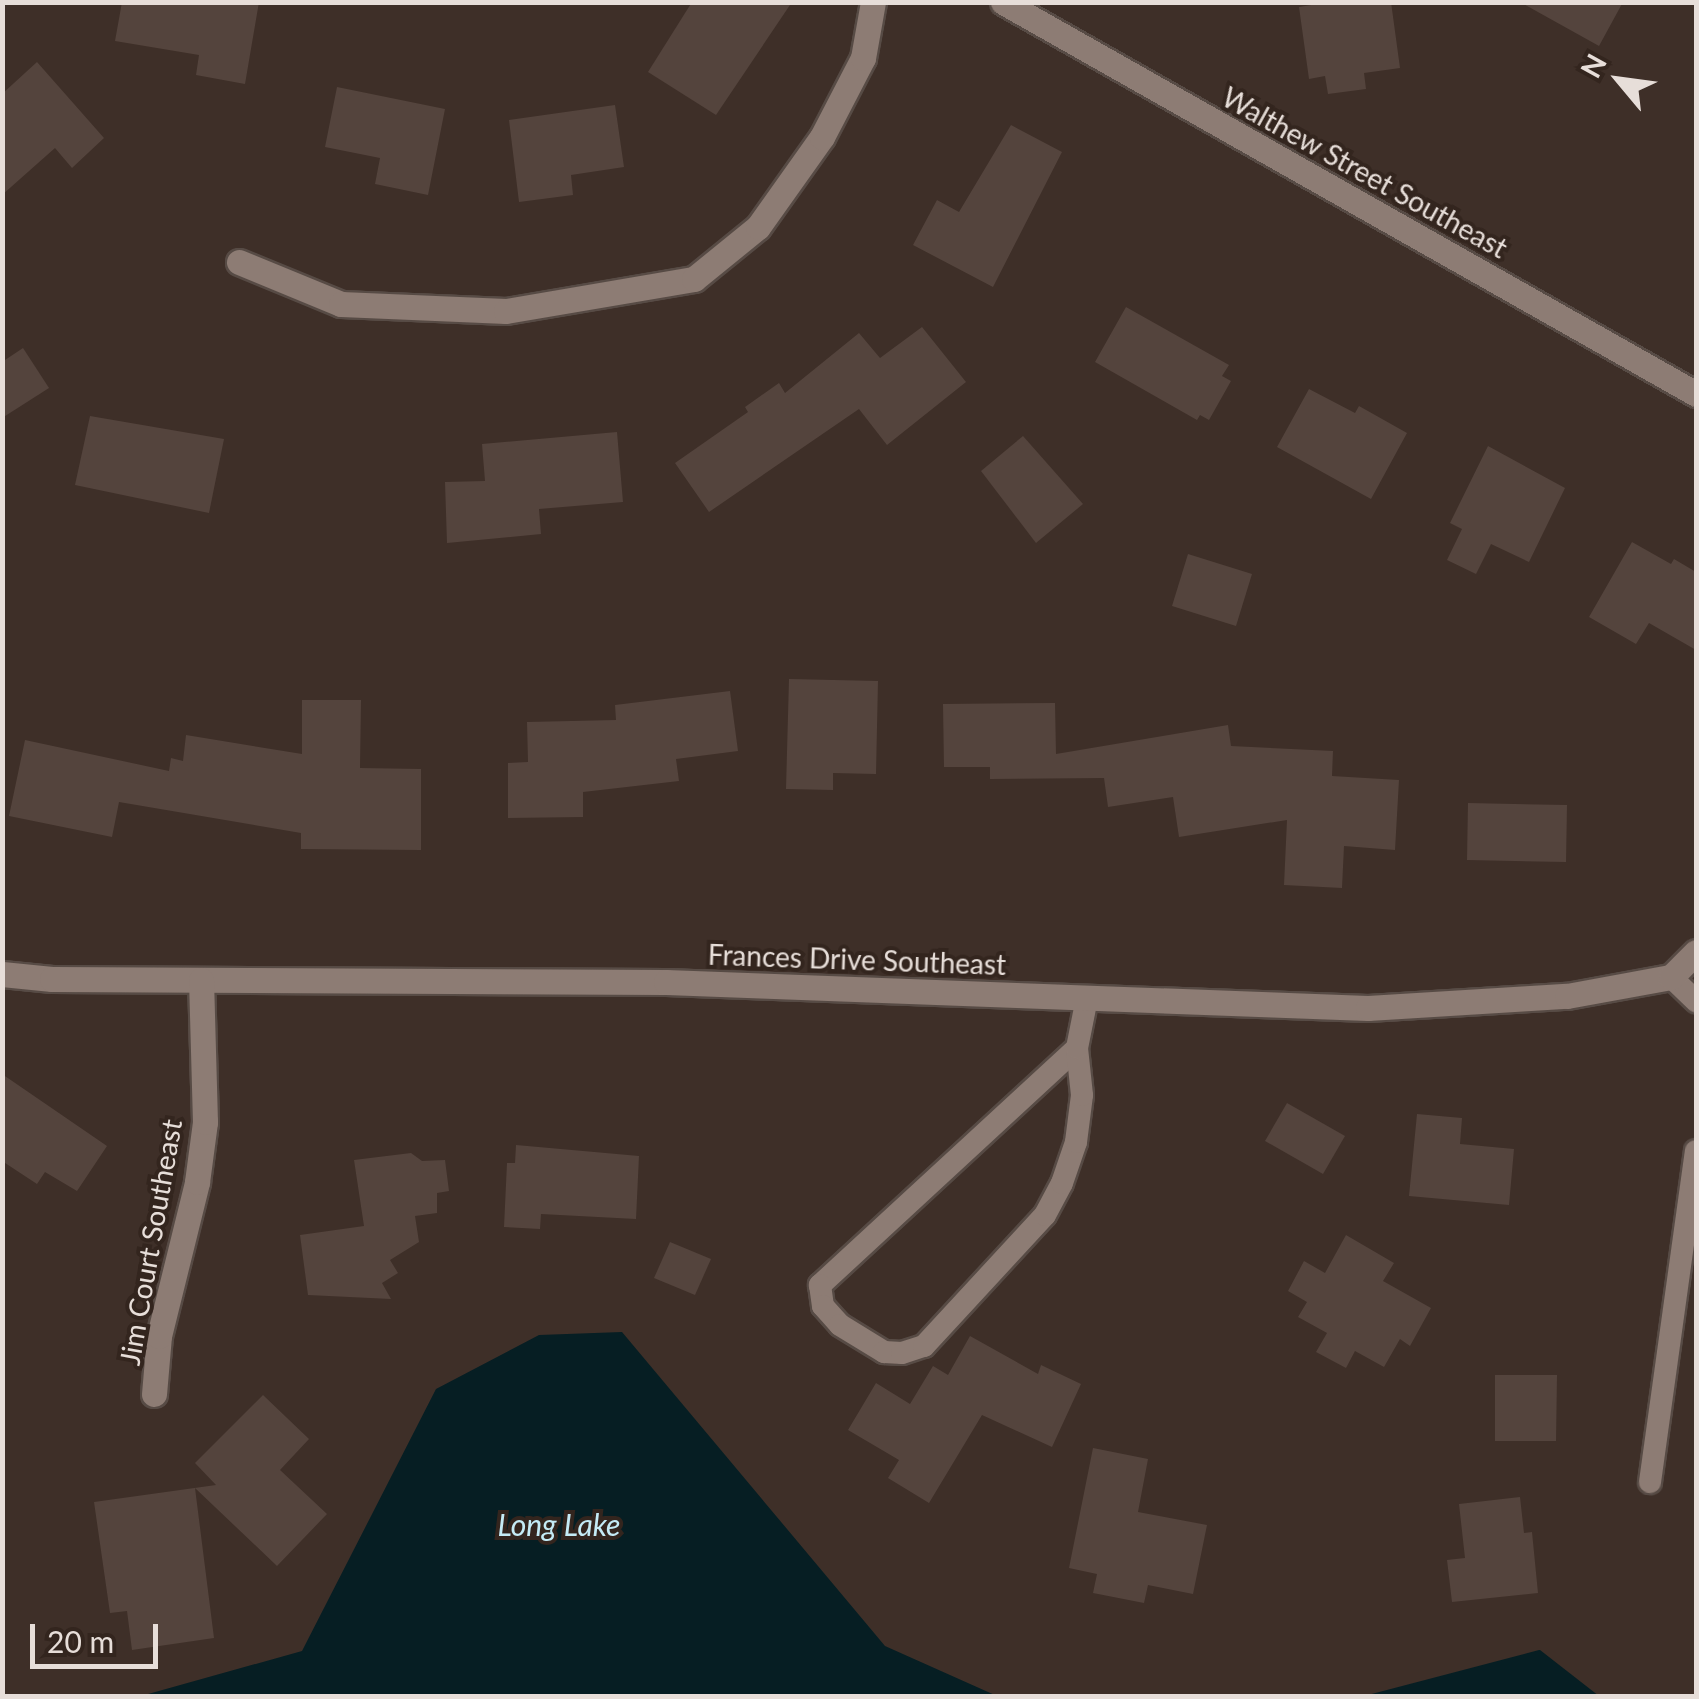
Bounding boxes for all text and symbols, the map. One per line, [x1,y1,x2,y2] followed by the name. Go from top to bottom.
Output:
[1569,30,1669,130] north arrow
[1573,48,1613,83] text: N
[1216,79,1514,265] street label: Walthew Street Southeast
[707,937,1007,981] street label: Frances Drive Southeast
[112,1117,188,1367] street label: Jim Court Southeast
[498,1506,620,1542] water label: Long Lake
[35,1604,162,1666] scale bar
[47,1623,114,1659] text: 20 m

